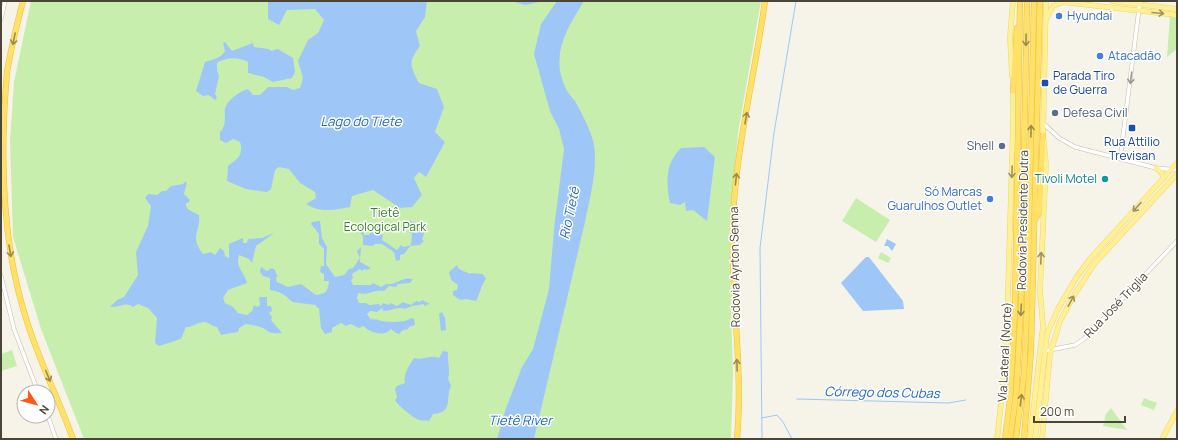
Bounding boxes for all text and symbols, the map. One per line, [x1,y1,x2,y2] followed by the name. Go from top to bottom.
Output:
[1067,7,1112,24] place label: Hyundai
[1151,9,1164,17] one-way arrow
[1054,11,1064,21] marker: Hyundai
[9,32,17,45] one-way arrow
[1022,33,1030,46] one-way arrow
[1108,47,1161,64] place label: Atacadão
[1095,51,1105,61] marker: Atacadão
[1053,67,1115,98] place label: Parada Tiro de Guerra
[1127,71,1135,84] one-way arrow
[1040,78,1050,88] marker: Parada Tiro de Guerra
[1063,104,1128,121] place label: Defesa Civil
[1050,108,1060,118] marker: Defesa Civil
[321,112,403,130] water label: Lago do Tiete
[742,112,750,125] one-way arrow
[1127,123,1137,133] marker: Rua Attilio Trevisan
[1027,125,1035,138] one-way arrow
[1104,133,1160,164] place label: Rua Attilio Trevisan
[967,137,994,154] place label: Shell
[997,141,1007,151] marker: Shell
[1013,150,1032,290] street label: Rodovia Presidente Dutra
[1008,165,1016,178] one-way arrow
[1035,170,1097,187] place label: Tivoli Motel
[733,173,740,186] one-way arrow
[1100,174,1110,184] marker: Tivoli Motel
[887,183,982,214] place label: Só Marcas Guarulhos Outlet
[555,184,584,241] water label: Rio Tietê
[985,194,995,204] marker: Só Marcas Guarulhos Outlet
[1133,202,1142,212] one-way arrow
[344,204,427,235] park label: Tietê Ecological Park
[725,207,744,327] street label: Rodovia Ayrton Senna
[6,245,14,258] one-way arrow
[1037,252,1045,265] one-way arrow
[1080,268,1151,341] street label: Rua José Triglia
[1068,295,1075,307] one-way arrow
[993,302,1016,402] street label: Via Lateral (Norte)
[1017,303,1024,316] one-way arrow
[734,359,741,372] one-way arrow
[44,369,52,381] one-way arrow
[824,382,941,402] water label: Córrego dos Cubas
[16,384,56,424] north arrow
[1017,394,1025,407] one-way arrow
[1034,398,1125,424] scale bar
[36,403,53,418] text: N
[1040,403,1074,420] text: 200 m
[488,411,554,429] water label: Tietê River

